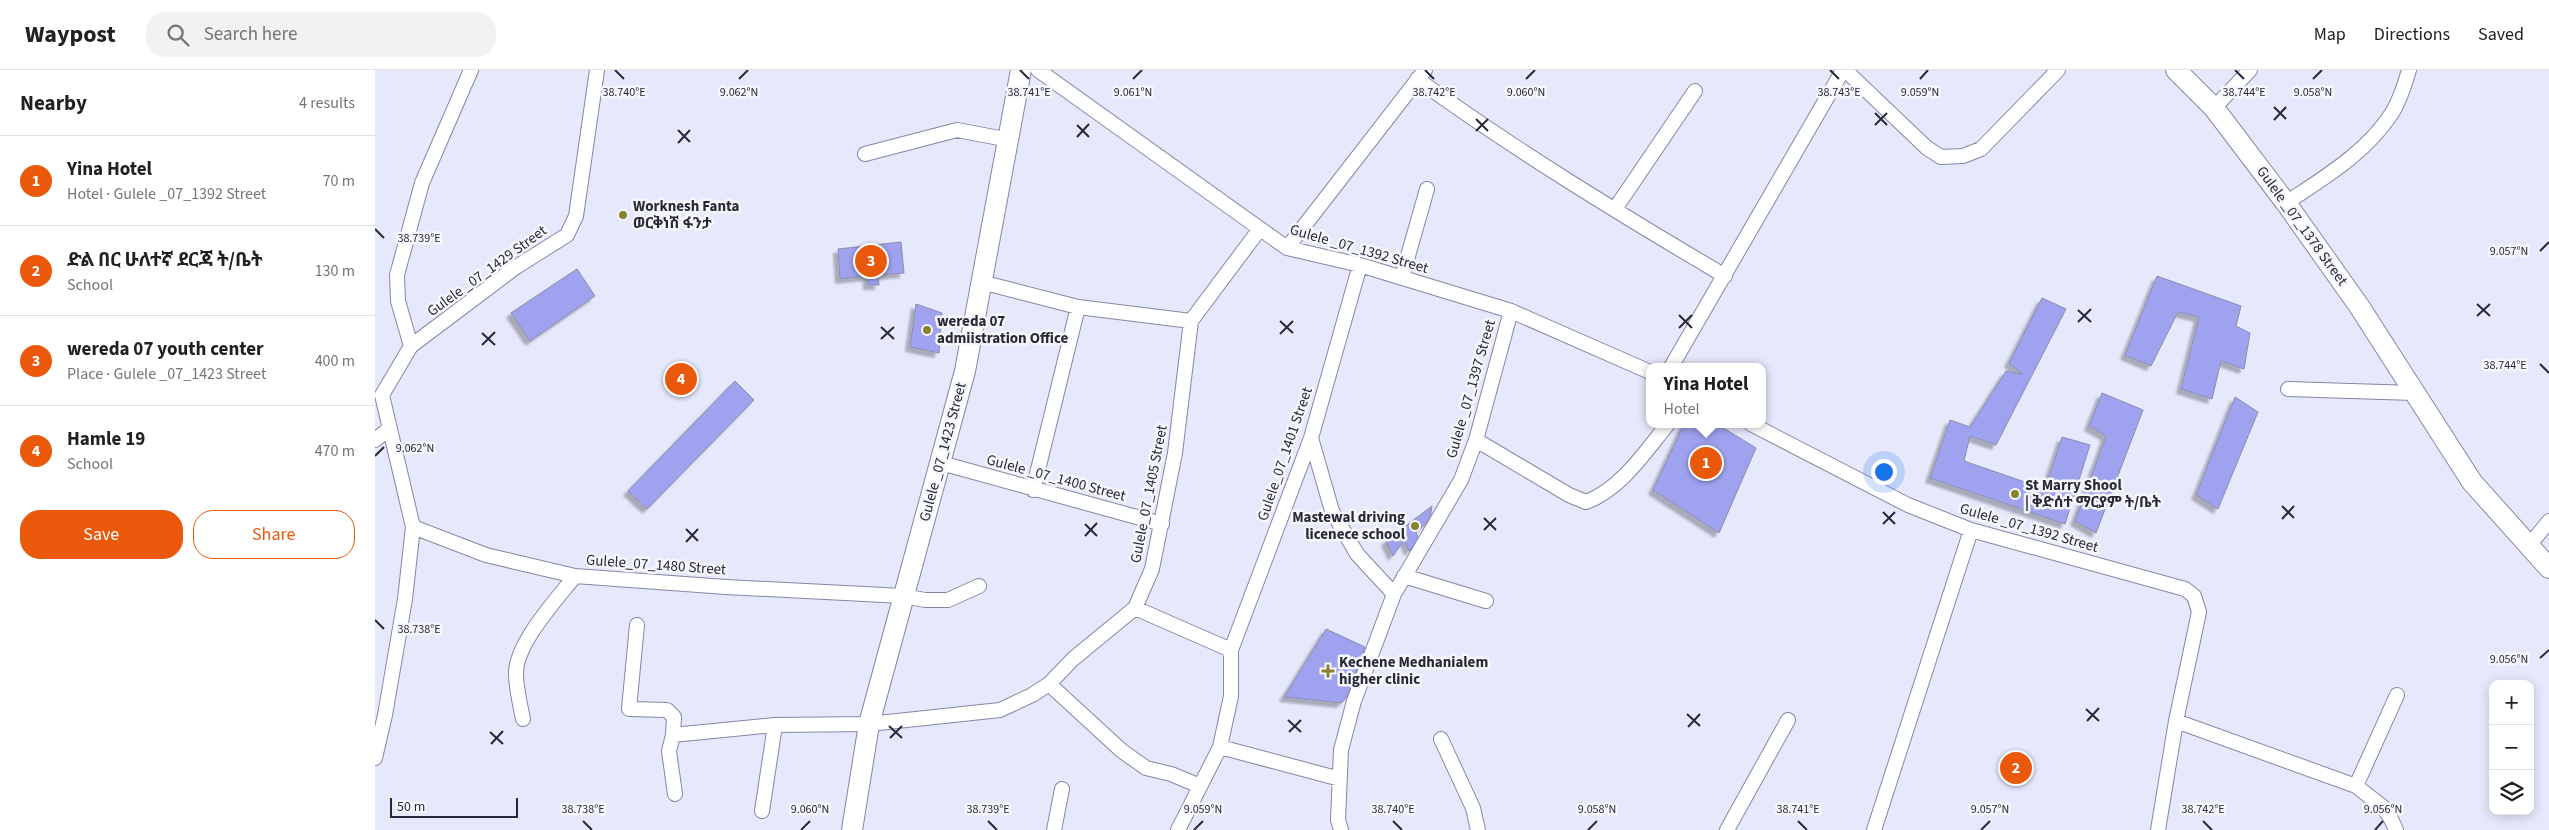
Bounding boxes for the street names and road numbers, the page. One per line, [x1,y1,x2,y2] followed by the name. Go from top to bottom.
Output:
[2251,162,2353,290] street label: Gulele _07_1378 Street
[1287,219,1431,279] street label: Gulele _07_1392 Street
[423,220,551,322] street label: Gulele _07_1429 Street
[1441,317,1501,461] street label: Gulele _07_1397 Street
[914,380,972,524] street label: Gulele _07_1423 Street
[1252,384,1318,524] street label: Gulele_07_1401 Street
[1125,423,1173,565] street label: Gulele_07_1405 Street
[984,449,1128,507] street label: Gulele _07_1400 Street
[1957,498,2101,558] street label: Gulele _07_1392 Street
[585,550,727,580] street label: Gulele_07_1480 Street

